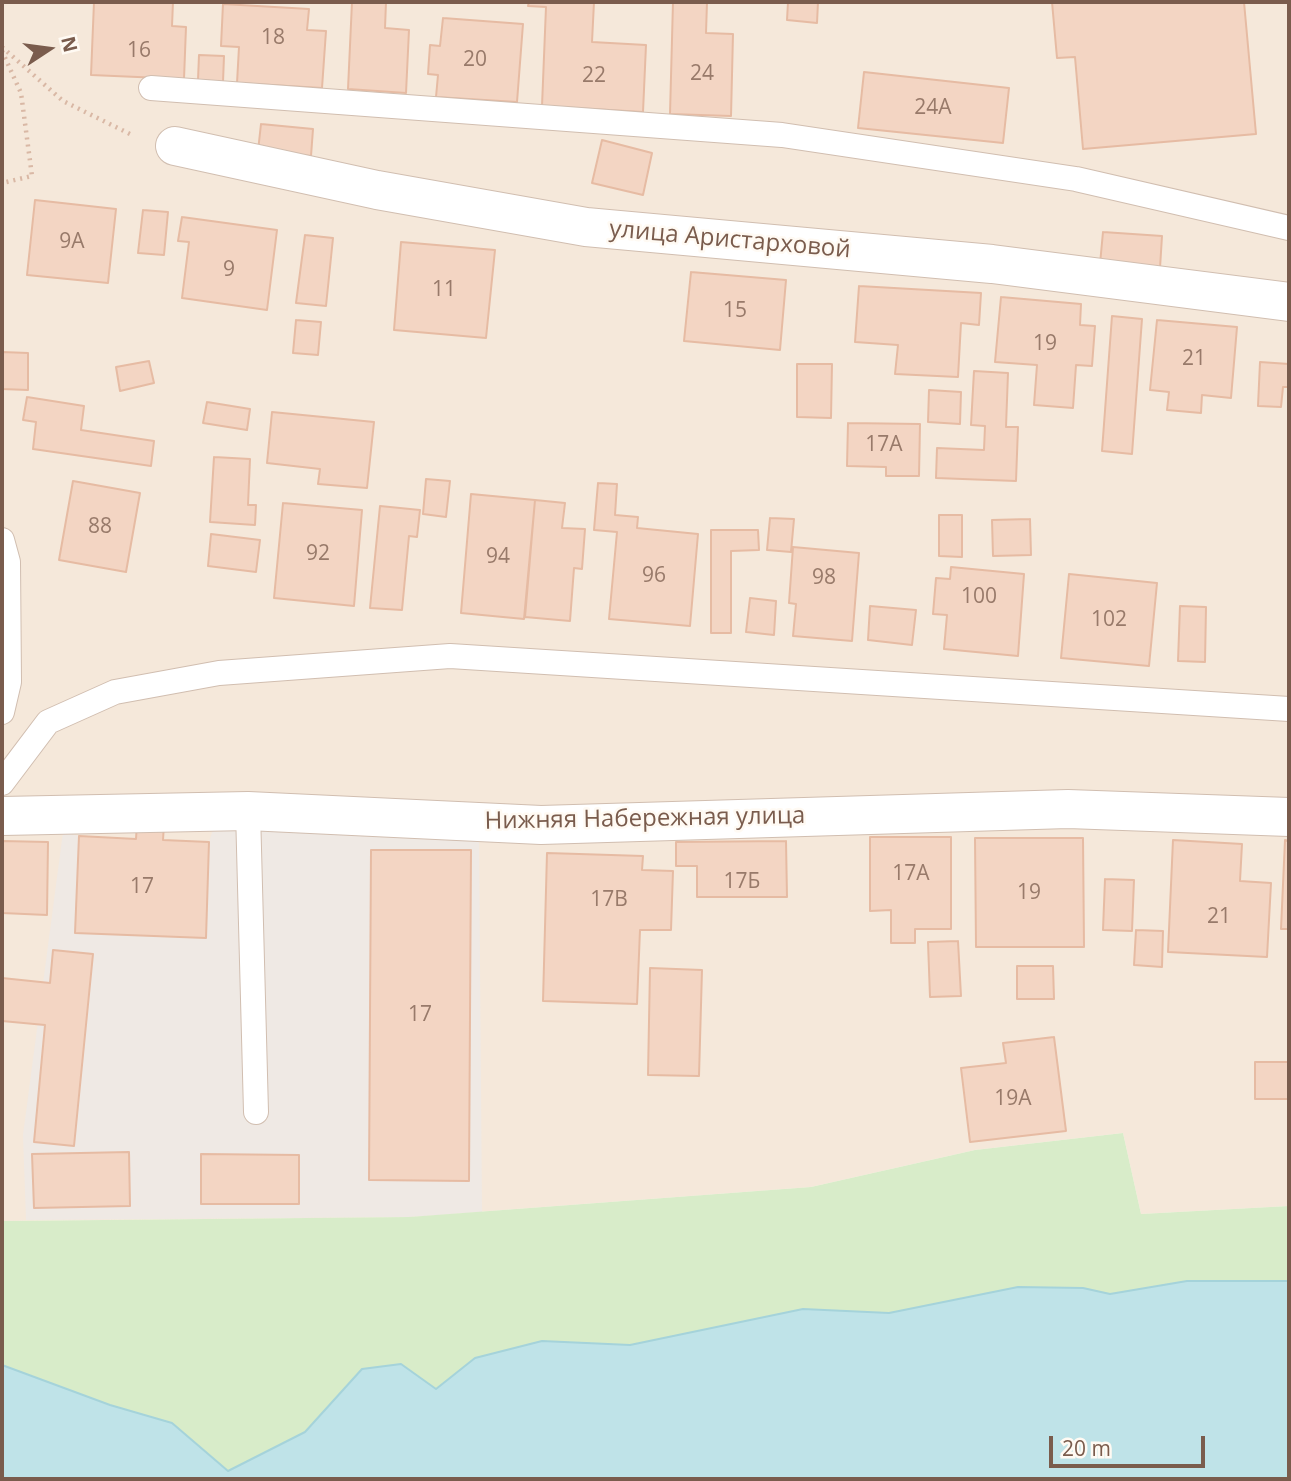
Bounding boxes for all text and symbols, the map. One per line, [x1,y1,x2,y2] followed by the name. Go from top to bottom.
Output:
[14,14,84,84] north arrow
[261,25,285,51] house number: 18
[55,34,84,55] text: N
[127,38,151,64] house number: 16
[463,47,487,73] house number: 20
[690,61,714,87] house number: 24
[582,63,606,89] house number: 22
[914,95,952,121] house number: 24А
[608,215,852,265] street label: улица Аристарховой
[59,229,85,255] house number: 9А
[223,257,235,283] house number: 9
[432,277,456,303] house number: 11
[723,298,747,324] house number: 15
[1033,331,1057,357] house number: 19
[1182,346,1206,372] house number: 21
[865,432,903,458] house number: 17А
[88,514,112,540] house number: 88
[306,541,330,567] house number: 92
[486,544,510,570] house number: 94
[642,563,666,589] house number: 96
[812,565,836,591] house number: 98
[961,584,997,610] house number: 100
[1091,607,1127,633] house number: 102
[484,802,806,836] street label: Нижняя Набережная улица
[892,861,930,887] house number: 17А
[724,869,760,895] house number: 17Б
[130,874,154,900] house number: 17
[1017,880,1041,906] house number: 19
[590,887,628,913] house number: 17В
[1207,904,1231,930] house number: 21
[408,1002,432,1028] house number: 17
[994,1086,1032,1112] house number: 19А
[1053,1422,1209,1466] scale bar
[1062,1434,1111,1462] text: 20 m

